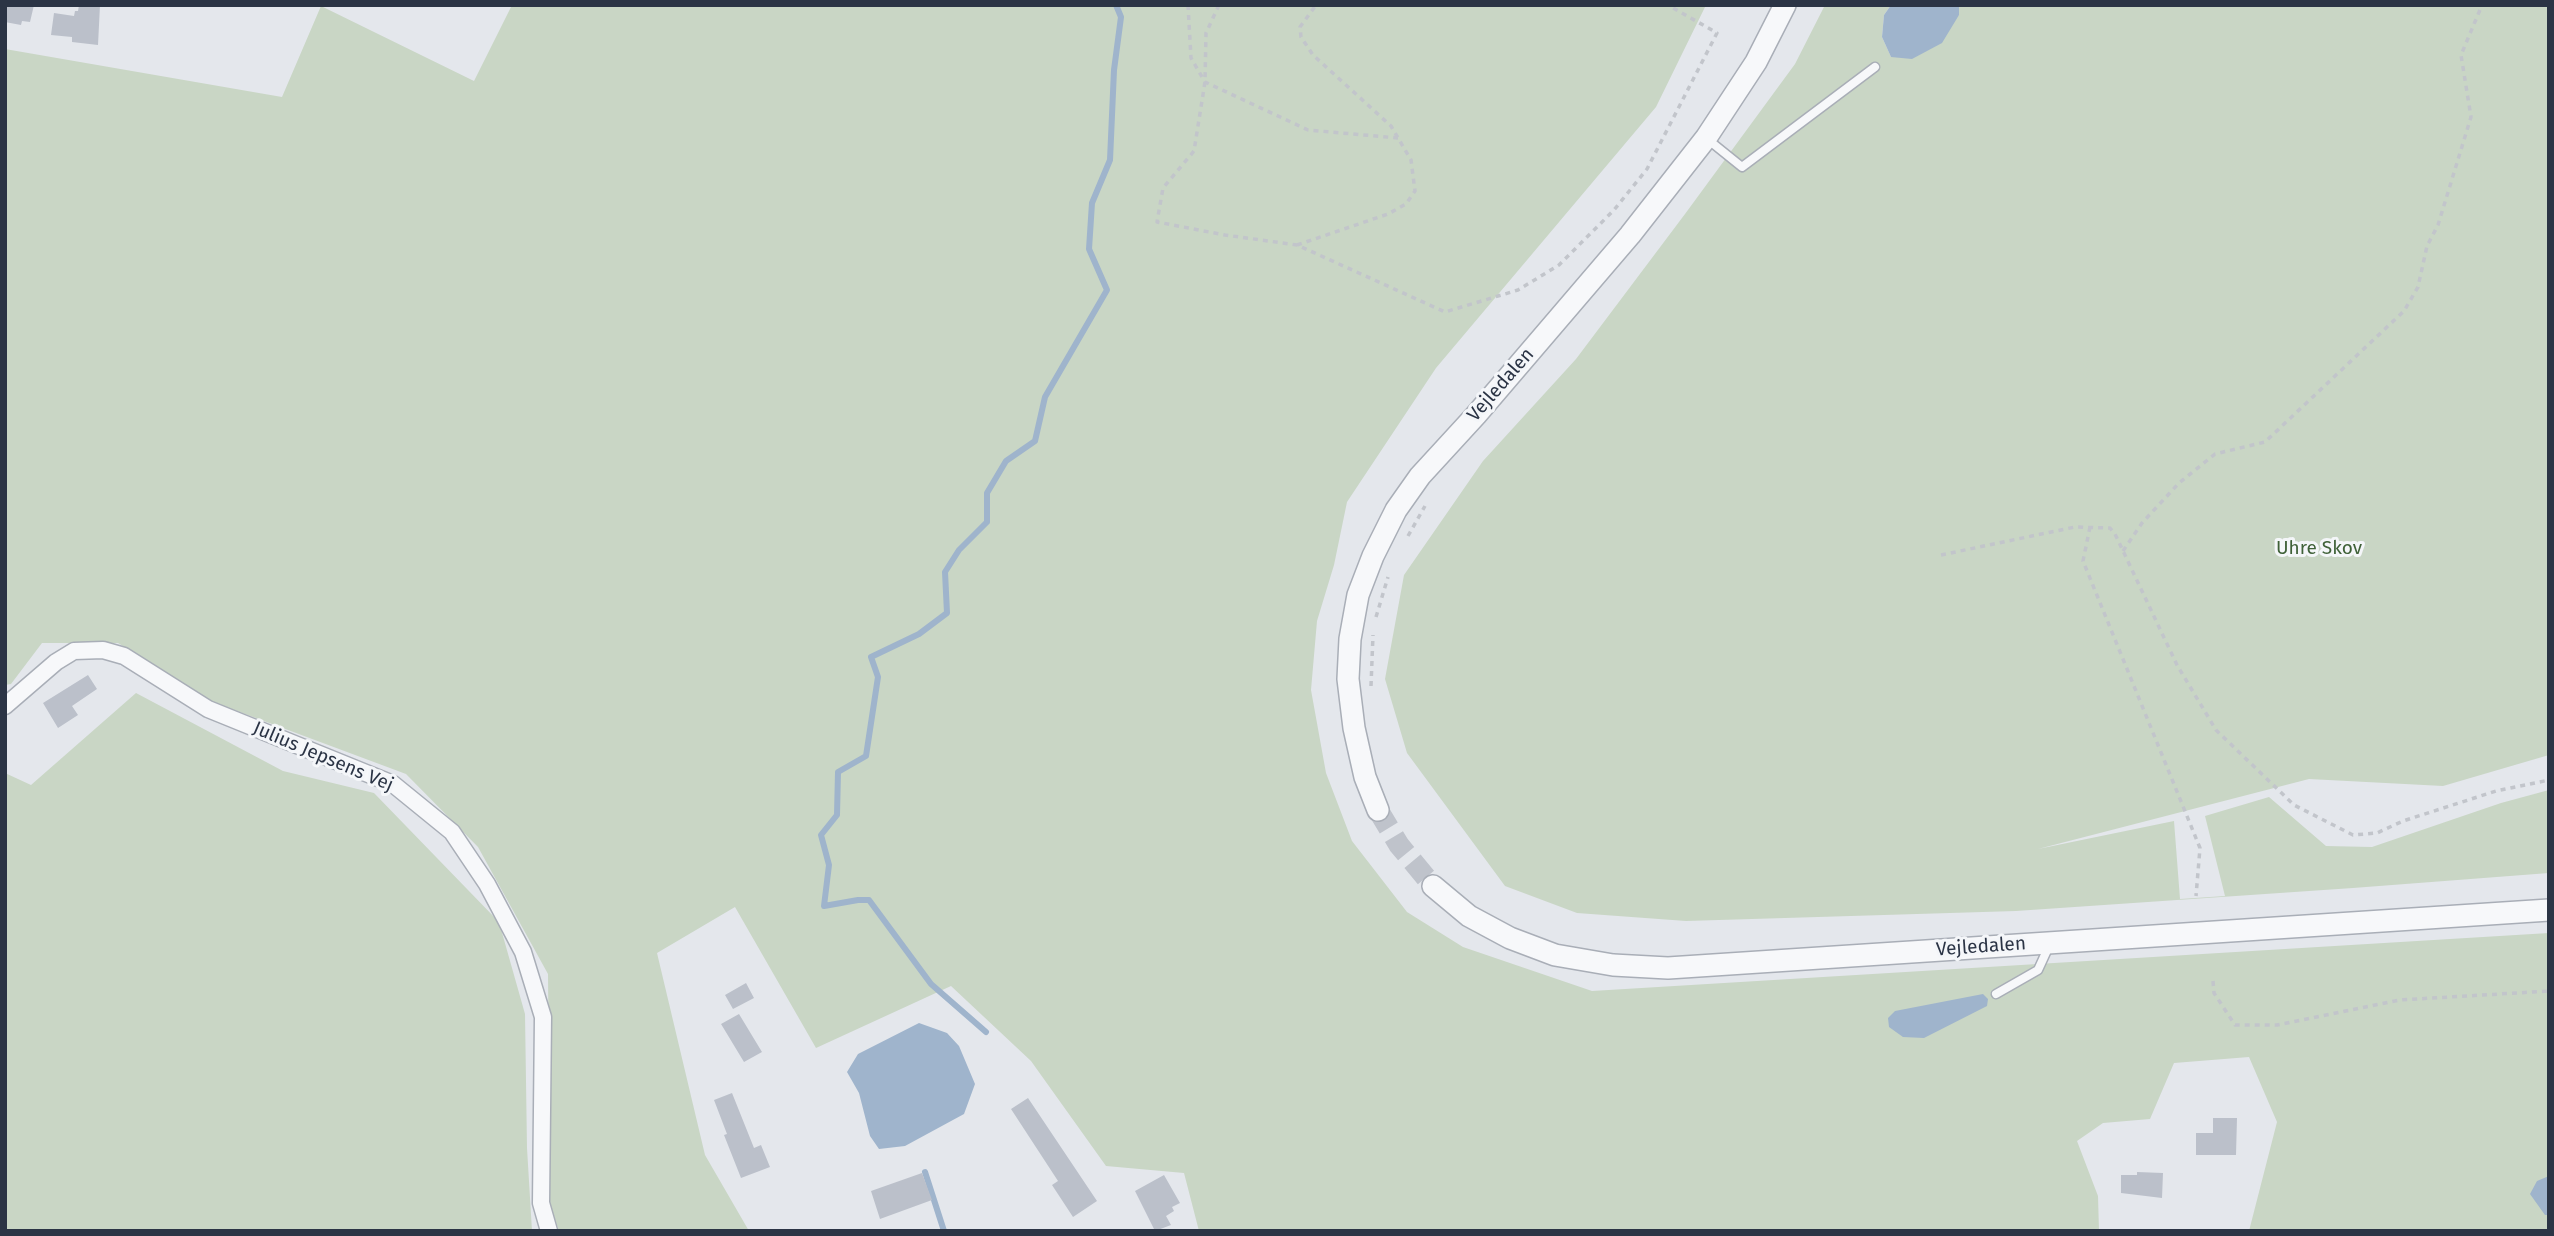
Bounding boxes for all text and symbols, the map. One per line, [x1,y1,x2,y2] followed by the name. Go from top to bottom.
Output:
[1463,344,1539,426] street label: Vejledalen
[2276,538,2362,560] park label: Uhre Skov
[249,717,397,797] street label: Julius Jepsens Vej
[1935,932,2027,962] street label: Vejledalen

